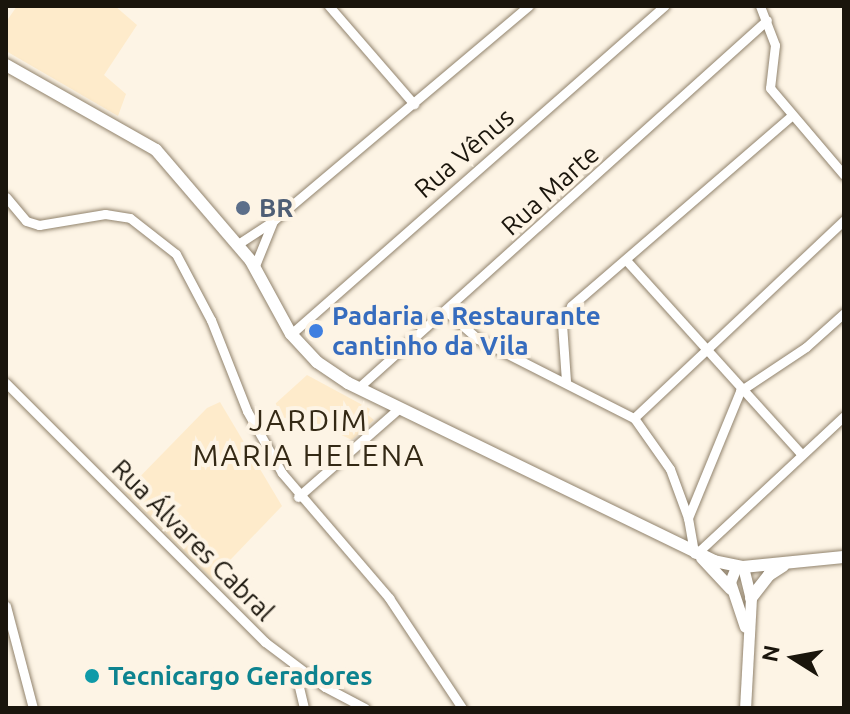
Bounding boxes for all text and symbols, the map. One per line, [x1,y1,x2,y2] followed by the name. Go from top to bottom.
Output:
[408,101,520,205] street label: Rua Vênus
[495,138,605,242] street label: Rua Marte
[259,192,293,224] place label: BR
[234,199,252,217] marker: BR
[332,300,601,362] place label: Padaria e Restaurante cantinho da Vila
[307,322,325,340] marker: Padaria e Restaurante cantinho da Vila
[192,402,426,472] district label: JARDIM MARIA HELENA
[106,453,280,627] street label: Rua Álvares Cabral
[754,618,834,698] north arrow
[756,643,784,664] text: N
[108,660,373,692] place label: Tecnicargo Geradores
[83,667,101,685] marker: Tecnicargo Geradores

